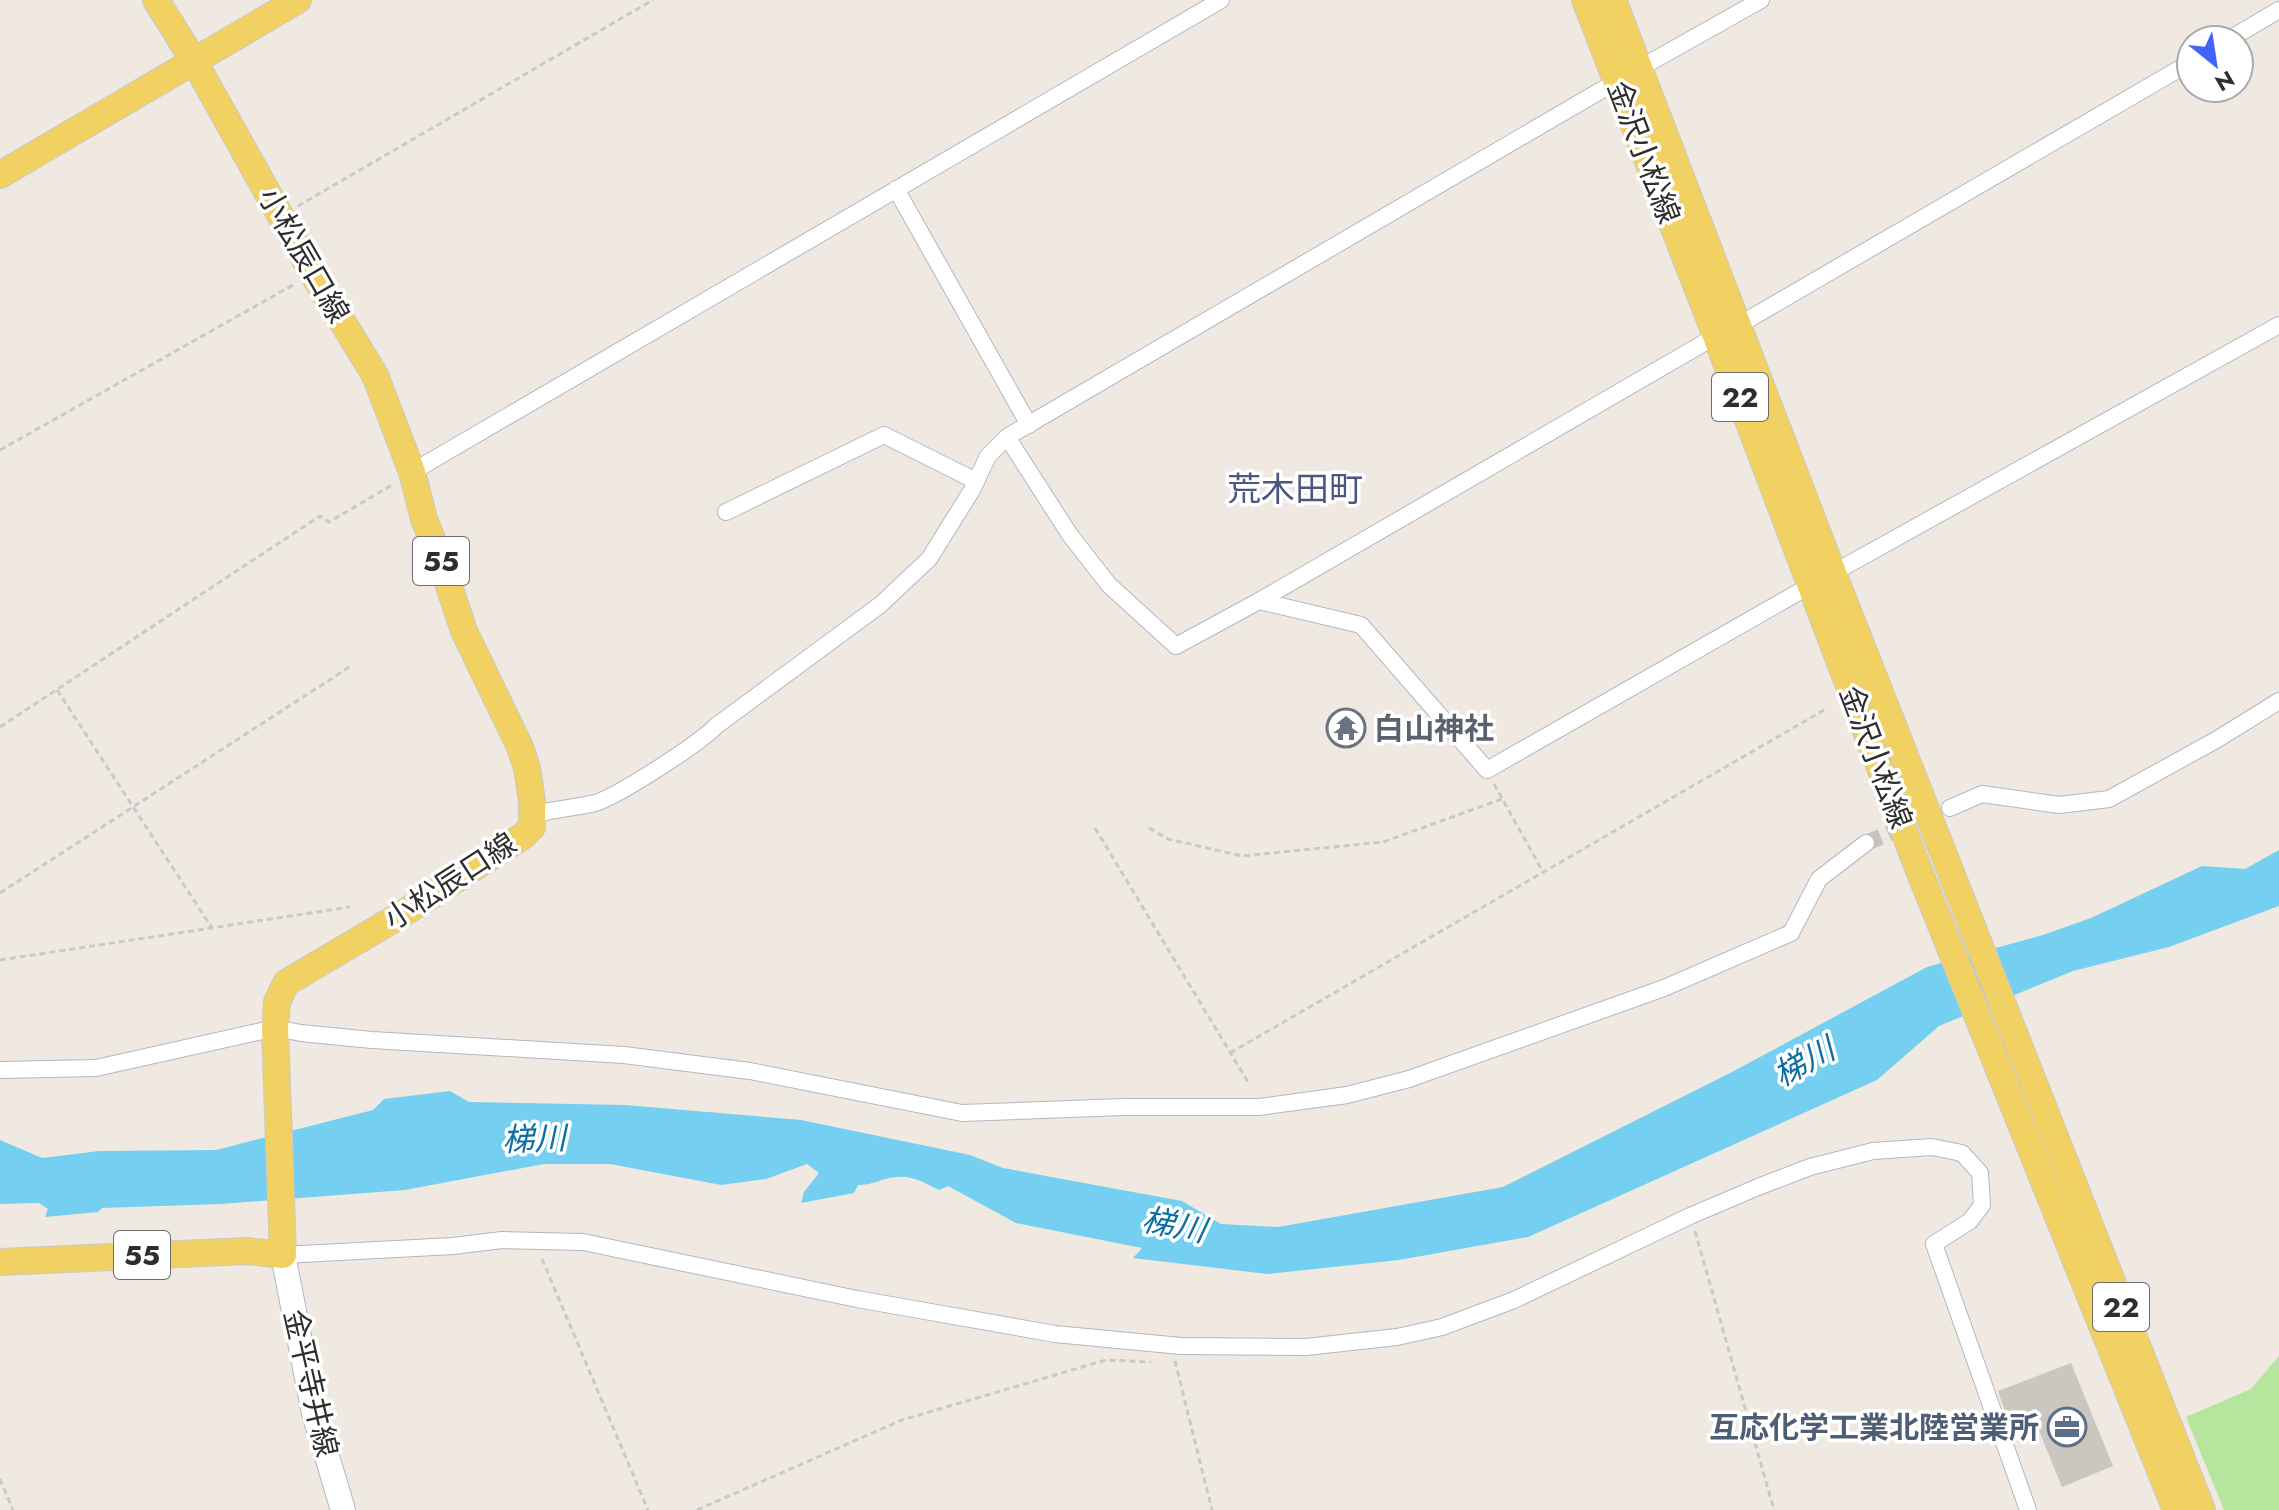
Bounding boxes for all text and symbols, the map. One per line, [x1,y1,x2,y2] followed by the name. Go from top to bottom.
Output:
[2175,24,2255,104] north arrow
[2209,63,2241,100] text: N
[1597,74,1691,230] street label: 金沢小松線
[248,179,360,331] street label: 小松辰口線
[1712,373,1768,421] road number: 22
[1227,465,1363,514] district label: 荒木田町
[413,537,469,585] road number: 55
[1829,679,1923,835] street label: 金沢小松線
[1325,707,1367,749] temple icon: 白山神社
[1374,707,1494,750] place label: 白山神社
[375,822,525,940] street label: 小松辰口線
[1765,1025,1846,1098] water label: 梯川
[501,1115,570,1163] water label: 梯川
[1138,1196,1213,1254] water label: 梯川
[114,1231,170,1279] road number: 55
[2093,1283,2149,1331] road number: 22
[273,1305,349,1461] street label: 金平寺井線
[1709,1406,2039,1449] place label: 互応化学工業北陸営業所
[2046,1406,2088,1448] office icon: 互応化学工業北陸営業所

